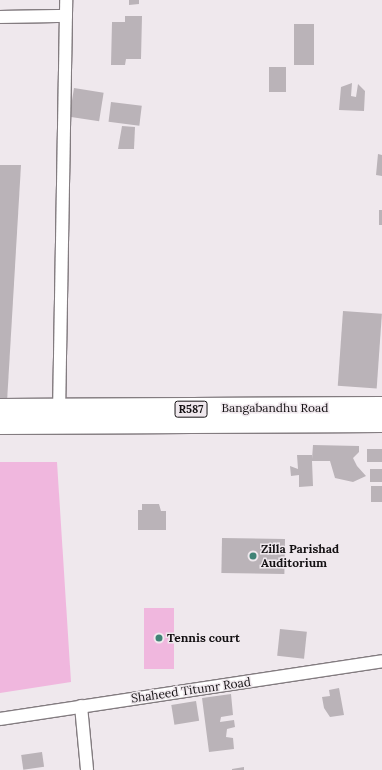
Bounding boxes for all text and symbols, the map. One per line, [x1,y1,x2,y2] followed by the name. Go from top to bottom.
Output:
[174,400,208,418] road number: R587
[222,401,328,415] street label: Bangabandhu Road
[261,542,339,570] place label: Zilla Parishad Auditorium
[248,551,258,561] marker: Zilla Parishad Auditorium
[167,631,240,645] place label: Tennis court
[154,633,164,643] marker: Tennis court
[130,674,252,706] street label: Shaheed Titumr Road

